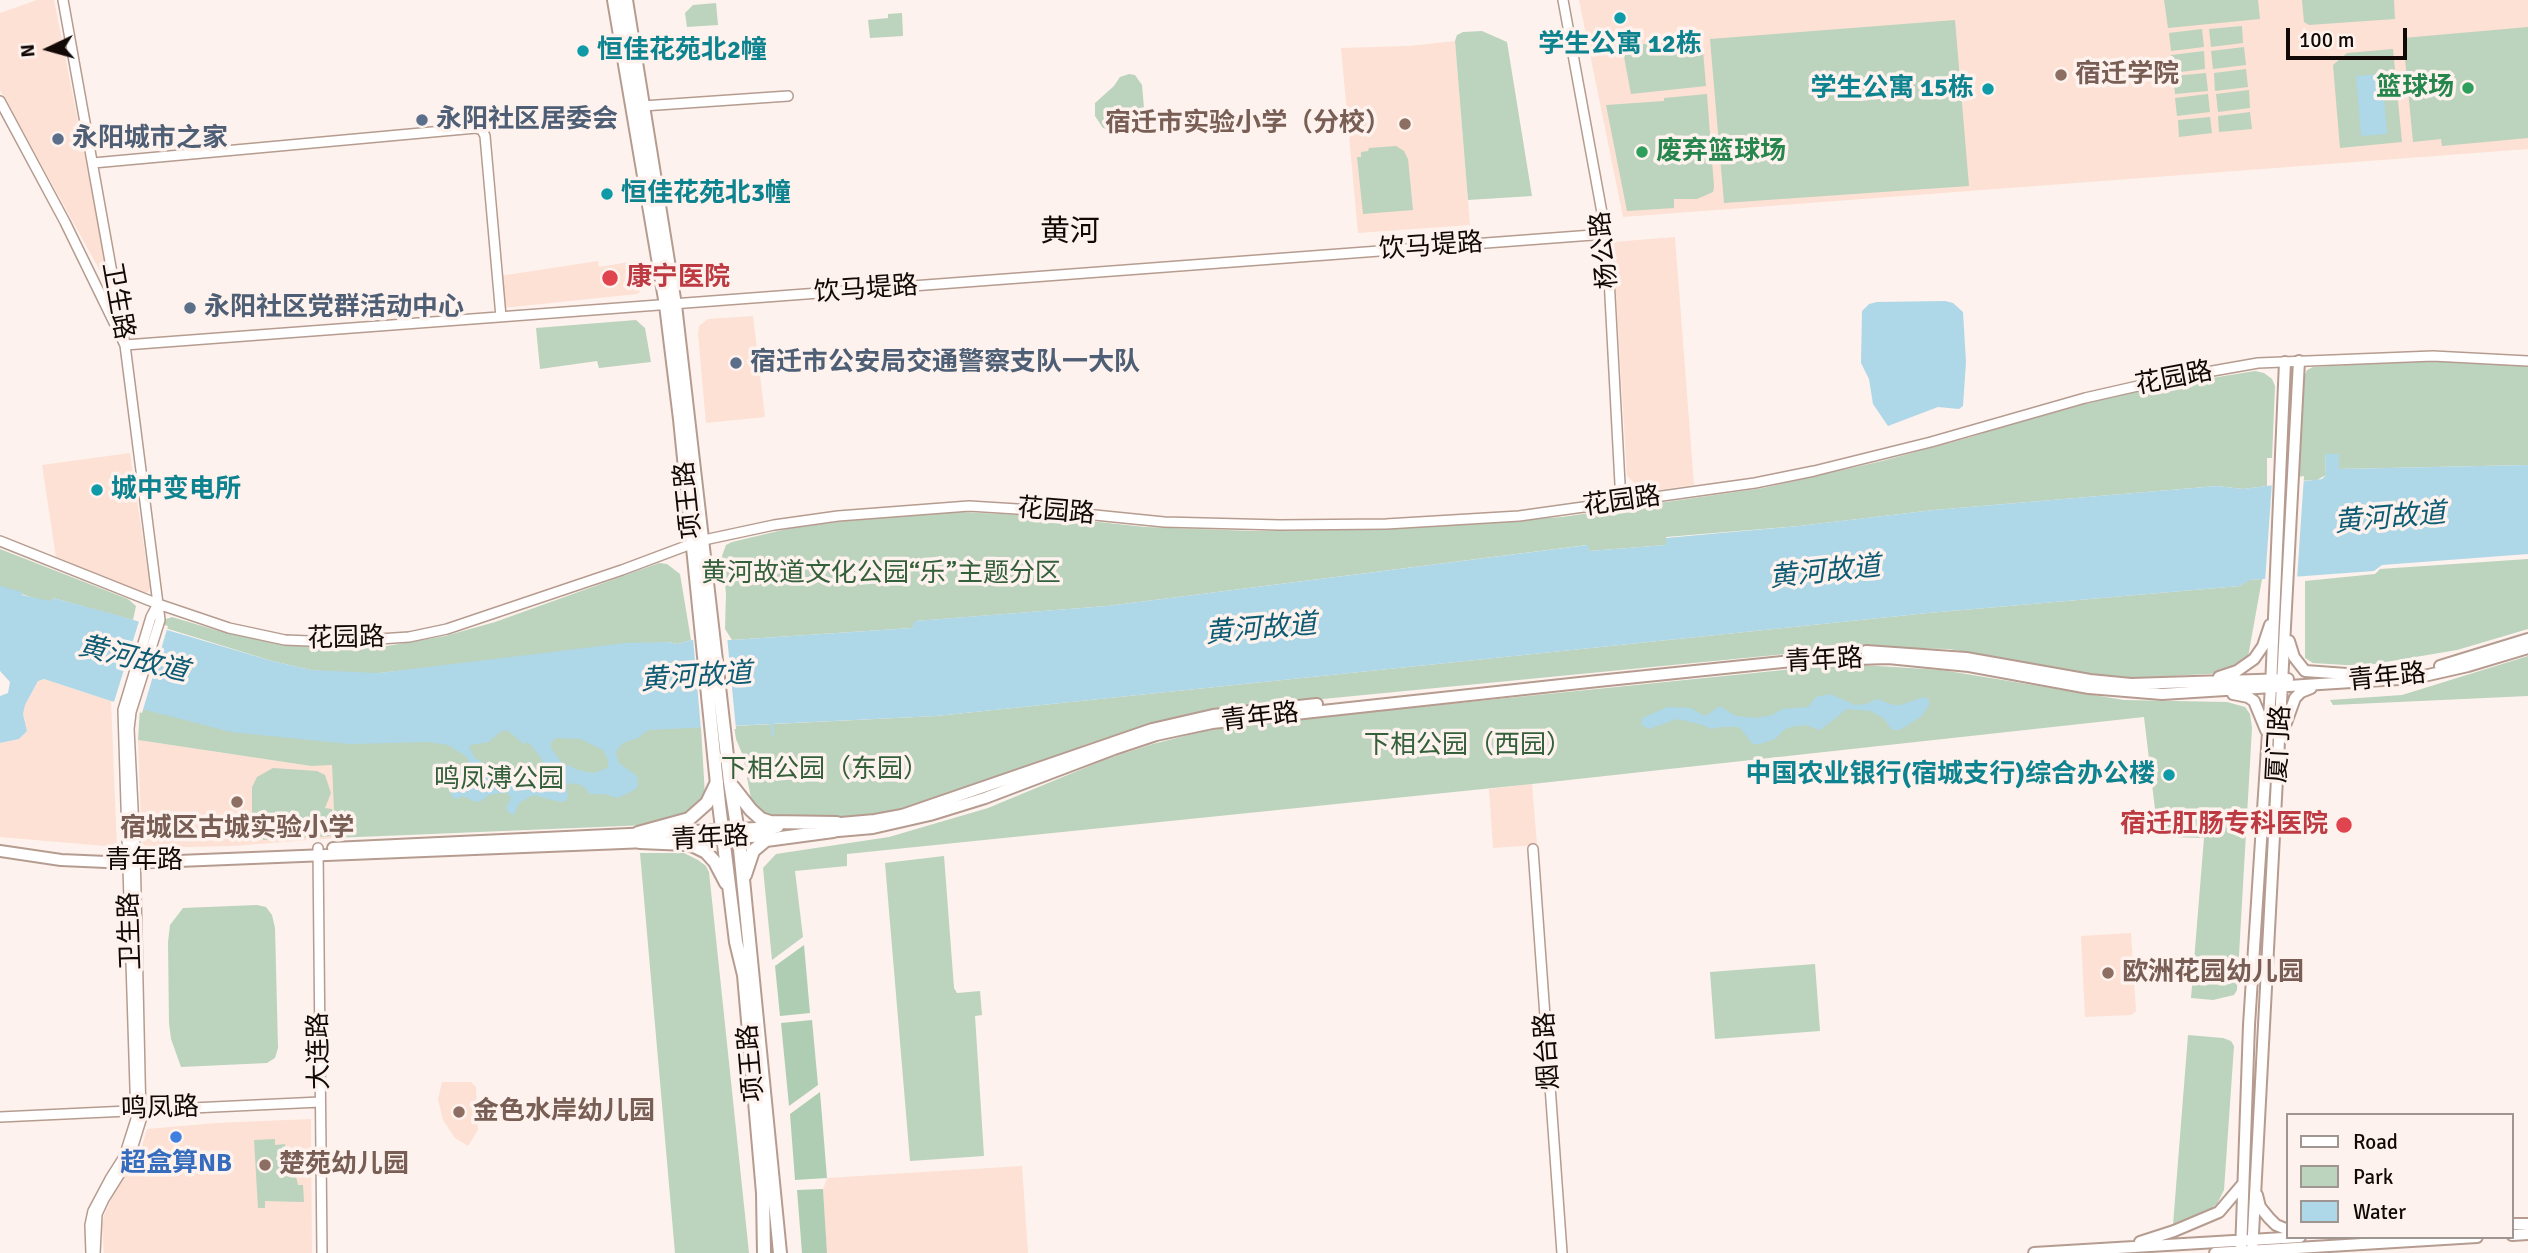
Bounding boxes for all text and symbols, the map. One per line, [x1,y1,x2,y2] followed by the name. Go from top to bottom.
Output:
[1612,10,1628,26] marker: 学生公寓 12栋
[14,14,84,84] north arrow
[2290,14,2411,58] scale bar
[2299,27,2354,53] text: 100 m
[1538,29,1702,61] place label: 学生公寓 12栋
[597,35,767,67] place label: 恒佳花苑北2幢
[16,43,41,58] text: N
[575,43,591,59] marker: 恒佳花苑北2幢
[2075,59,2179,91] place label: 宿迁学院
[2053,67,2069,83] marker: 宿迁学院
[2376,72,2454,104] place label: 篮球场
[1810,73,1974,105] place label: 学生公寓 15栋
[2460,80,2476,96] marker: 篮球场
[1980,81,1996,97] marker: 学生公寓 15栋
[436,104,618,136] place label: 永阳社区居委会
[1105,108,1391,140] place label: 宿迁市实验小学（分校）
[414,112,430,128] marker: 永阳社区居委会
[1397,116,1413,132] marker: 宿迁市实验小学（分校）
[72,123,228,155] place label: 永阳城市之家
[50,131,66,147] marker: 永阳城市之家
[1656,136,1786,168] place label: 废弃篮球场
[1634,144,1650,160] marker: 废弃篮球场
[621,178,791,210] place label: 恒佳花苑北3幢
[599,186,615,202] marker: 恒佳花苑北3幢
[1585,210,1625,290] street label: 杨公路
[1040,215,1100,251] district label: 黄河
[1378,228,1484,266] street label: 饮马堤路
[95,260,139,342] street label: 卫生路
[626,262,730,294] place label: 康宁医院
[600,268,620,288] marker: 康宁医院
[813,271,919,309] street label: 饮马堤路
[204,292,464,324] place label: 永阳社区党群活动中心
[182,300,198,316] marker: 永阳社区党群活动中心
[750,347,1140,379] place label: 宿迁市公安局交通警察支队一大队
[728,355,744,371] marker: 宿迁市公安局交通警察支队一大队
[2133,356,2215,402] street label: 花园路
[669,460,709,540] street label: 项王路
[111,474,241,506] place label: 城中变电所
[1581,481,1663,523] street label: 花园路
[89,482,105,498] marker: 城中变电所
[1016,493,1096,531] street label: 花园路
[2333,497,2447,541] water label: 黄河故道
[1768,550,1882,596] water label: 黄河故道
[701,558,1061,590] park label: 黄河故道文化公园“乐”主题分区
[1204,608,1318,652] water label: 黄河故道
[307,623,385,655] street label: 花园路
[75,630,191,690] water label: 黄河故道
[1784,643,1864,679] street label: 青年路
[639,657,753,699] water label: 黄河故道
[2347,658,2427,698] street label: 青年路
[1219,698,1301,738] street label: 青年路
[2262,704,2298,784] street label: 厦门路
[1364,730,1572,762] park label: 下相公园（西园）
[721,754,929,786] park label: 下相公园（东园）
[1746,759,2155,791] place label: 中国农业银行(宿城支行)综合办公楼
[434,764,564,796] park label: 鸣凤溥公园
[2161,767,2177,783] marker: 中国农业银行(宿城支行)综合办公楼
[229,794,245,810] marker: 宿城区古城实验小学
[2120,809,2328,841] place label: 宿迁肛肠专科医院
[120,813,354,845] place label: 宿城区古城实验小学
[2334,815,2354,835] marker: 宿迁肛肠专科医院
[670,821,750,857] street label: 青年路
[105,845,183,877] street label: 青年路
[114,891,148,971] street label: 卫生路
[2122,957,2304,989] place label: 欧洲花园幼儿园
[2100,965,2116,981] marker: 欧洲花园幼儿园
[1530,1011,1566,1091] street label: 烟台路
[304,1012,336,1090] street label: 大连路
[733,1023,771,1103] street label: 项王路
[120,1092,200,1126] street label: 鸣凤路
[473,1096,655,1128] place label: 金色水岸幼儿园
[451,1104,467,1120] marker: 金色水岸幼儿园
[2286,1113,2514,1239] legend
[168,1129,184,1145] marker: 超盒算NB
[2353,1129,2398,1155] text: Road
[120,1148,232,1180] place label: 超盒算NB
[279,1149,409,1181] place label: 楚苑幼儿园
[257,1157,273,1173] marker: 楚苑幼儿园
[2353,1164,2393,1190] text: Park
[2353,1199,2406,1225] text: Water

